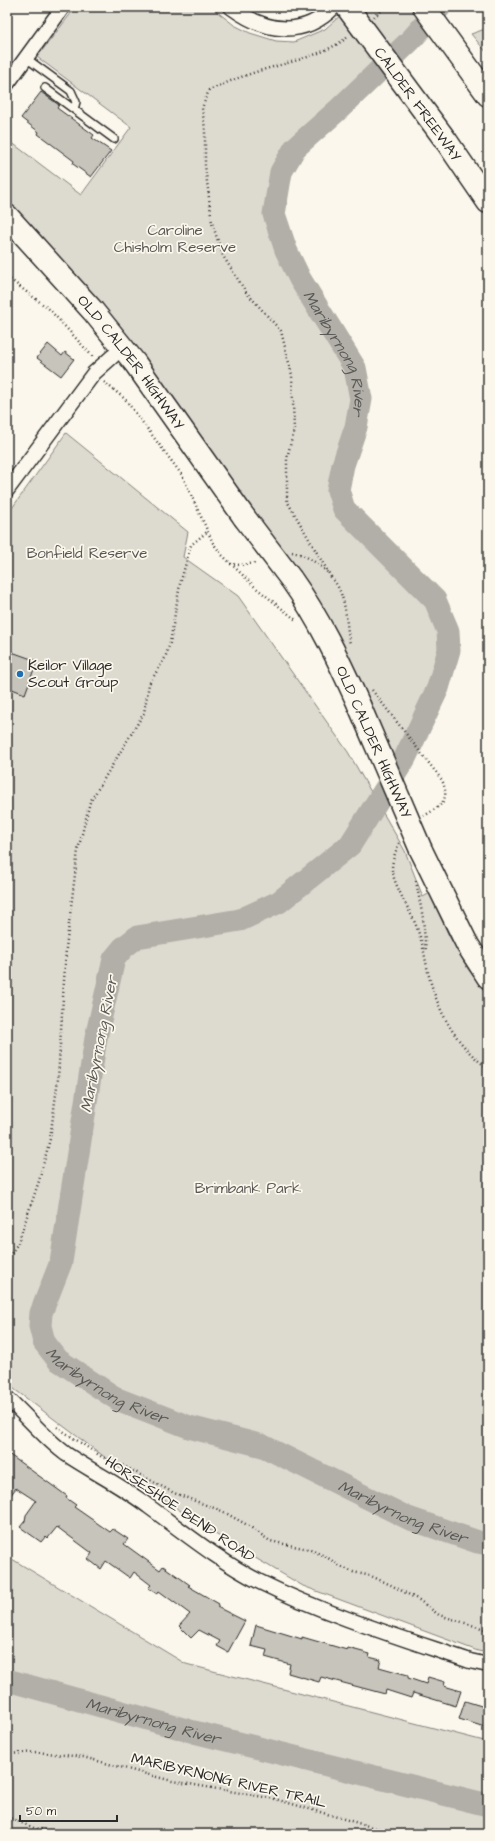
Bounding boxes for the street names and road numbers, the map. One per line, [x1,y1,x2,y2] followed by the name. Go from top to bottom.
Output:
[369,43,466,166] street label: CALDER FREEWAY
[72,291,189,434] street label: OLD CALDER HIGHWAY
[330,663,417,822] street label: OLD CALDER HIGHWAY
[101,1451,259,1568] street label: HORSESHOE BEND ROAD
[129,1748,329,1813] street label: MARIBYRNONG RIVER TRAIL

